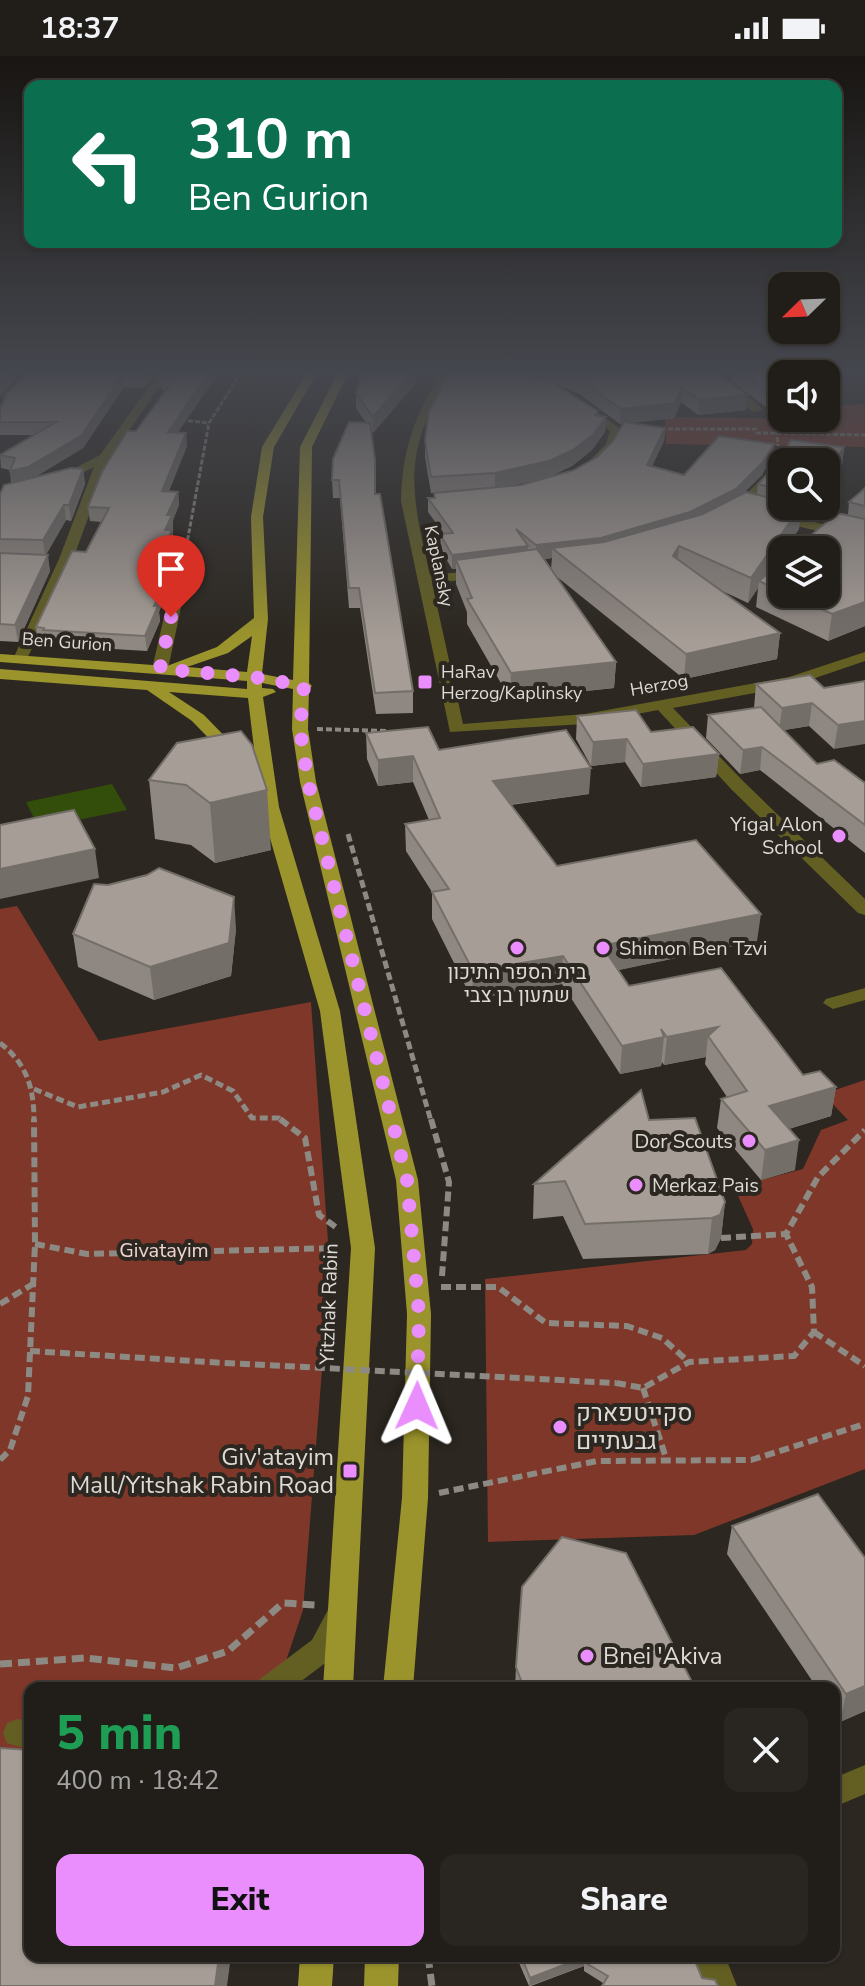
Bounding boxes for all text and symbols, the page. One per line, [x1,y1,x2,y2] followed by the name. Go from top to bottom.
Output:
[40,8,119,49] text: 18:37
[188,101,353,178] text: 310 m
[56,112,160,216] icon: left
[188,174,369,223] text: Ben Gurion
[768,272,840,344] north arrow
[768,272,840,608] map controls
[768,360,840,432] button: sound
[768,448,840,520] button: search
[419,523,460,610] street label: Kaplansky
[137,535,205,617] pin
[768,536,840,608] button: layers
[149,547,193,591] icon: arrive
[21,627,113,657] street label: Ben Gurion
[441,660,583,705] place label: HaRav Herzog/Kaplinsky
[628,668,690,702] street label: Herzog
[416,673,434,691] marker: HaRav Herzog/Kaplinsky
[729,811,823,861] place label: Yigal Alon School
[830,827,848,845] marker: Yigal Alon School
[619,935,767,962] place label: Shimon Ben Tzvi
[508,939,526,957] marker: בית הספר התיכון שמעון בן צבי
[594,939,612,957] marker: Shimon Ben Tzvi
[448,959,587,1009] place label: בית הספר התיכון שמעון בן צבי
[634,1128,733,1155] place label: Dor Scouts
[740,1132,758,1150] marker: Dor Scouts
[652,1172,759,1199] place label: Merkaz Pais
[627,1176,645,1194] marker: Merkaz Pais
[119,1237,209,1264] park label: Givatayim
[313,1243,345,1366] street label: Yitzhak Rabin
[375,1364,459,1448] position arrow
[576,1397,693,1457] place label: סקייטפארק גבעתיים
[551,1418,569,1436] marker: סקייטפארק גבעתיים
[70,1441,334,1501] place label: Giv'atayim Mall/Yitshak Rabin Road
[341,1462,359,1480] marker: Giv'atayim Mall/Yitshak Rabin Road
[603,1640,723,1672] place label: Bnei 'Akiva
[578,1647,596,1665] marker: Bnei 'Akiva
[56,1700,182,1766] text: 5 min
[724,1708,808,1792] button: close
[56,1763,219,1798] text: 400 m · 18:42
[56,1854,424,1946] button: Exit
[440,1854,808,1946] button: Share

